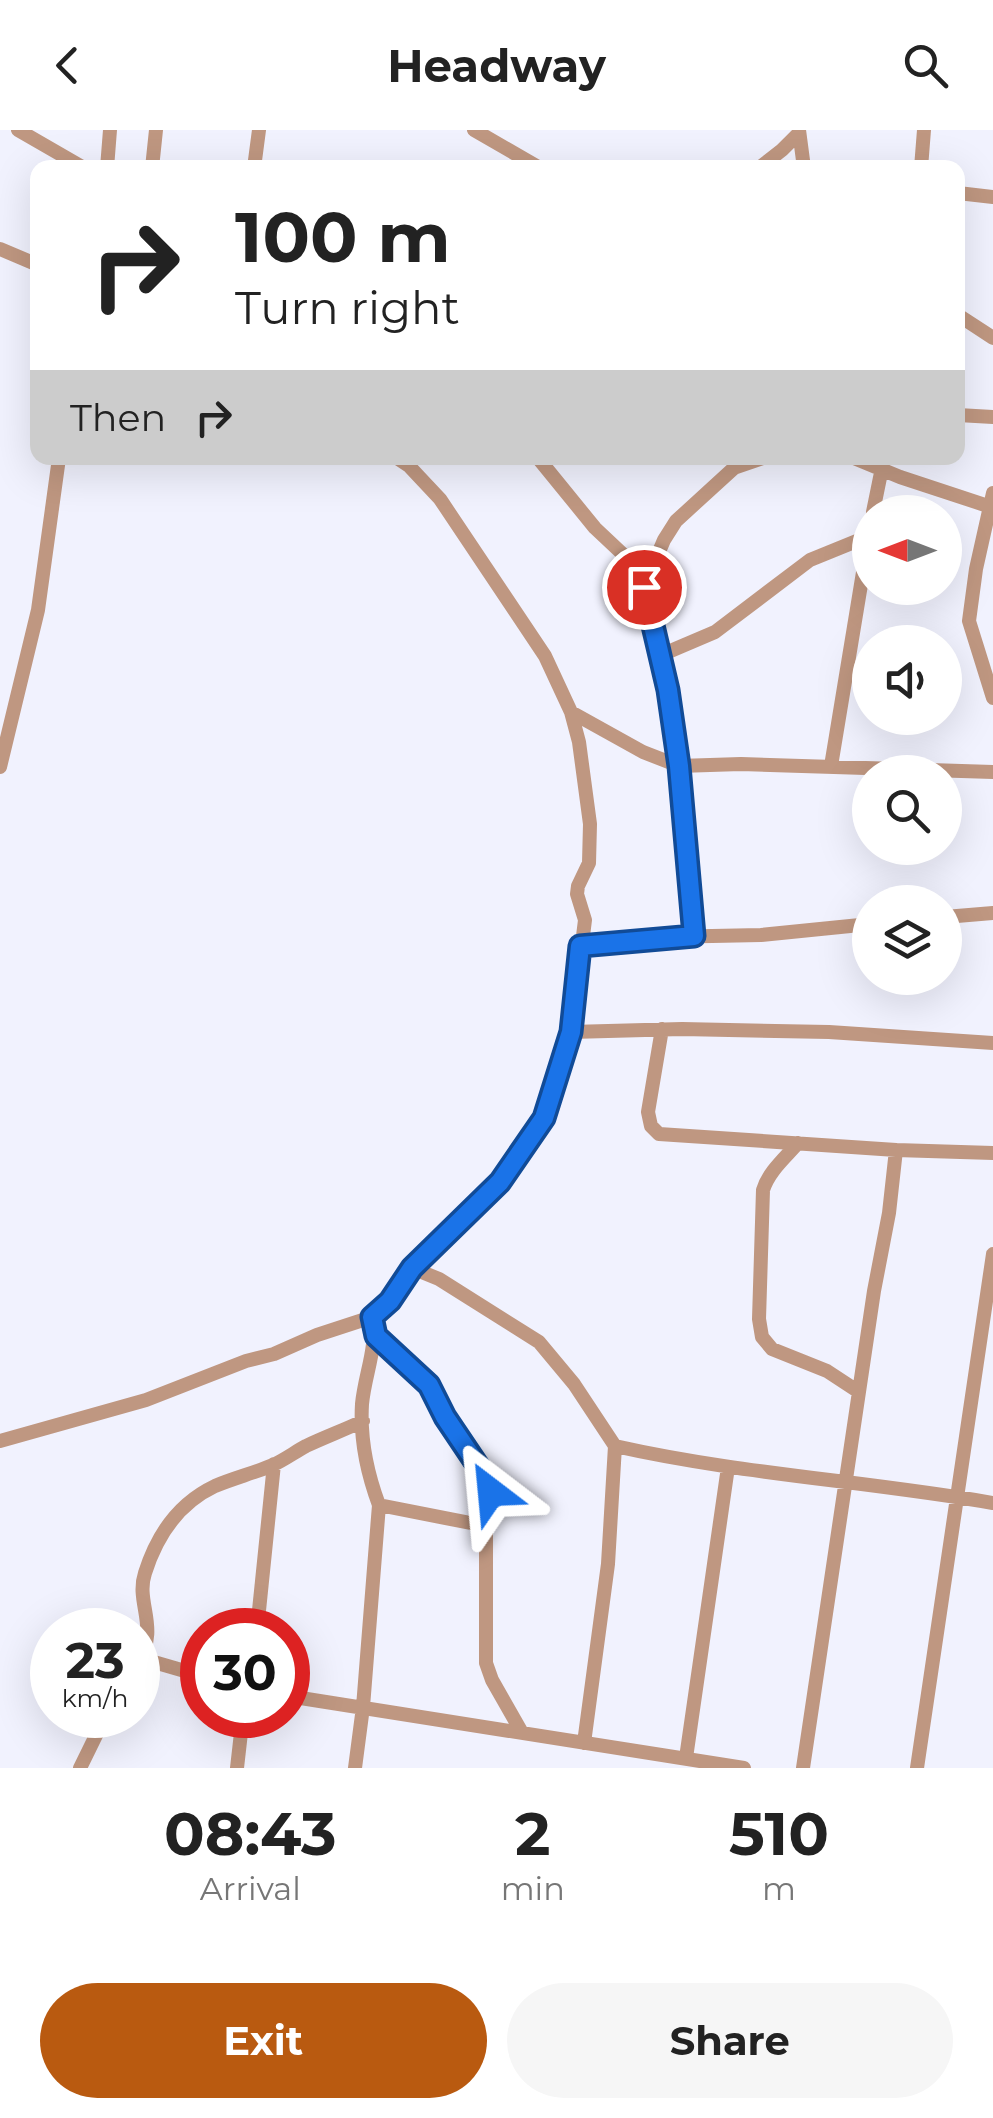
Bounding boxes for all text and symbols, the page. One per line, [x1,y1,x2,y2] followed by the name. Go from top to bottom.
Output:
[40,38,95,93] icon: back
[387,38,606,93] text: Headway
[898,38,953,93] icon: search
[235,194,451,280] text: 100 m
[70,200,200,330] icon: right
[235,280,460,335] text: Turn right
[186,390,241,445] icon: right
[70,394,166,441] text: Then
[852,495,962,605] north arrow
[852,495,962,995] map controls
[602,545,687,630] pin
[617,560,672,615] icon: arrive
[852,625,962,735] button: sound
[852,755,962,865] button: search
[852,885,962,995] button: layers
[439,1440,543,1544] position arrow
[180,1608,310,1738] speed limit sign: 30
[65,1630,125,1691] text: 23
[62,1683,128,1713] text: km/h
[164,1797,337,1870] text: 08:43
[515,1797,550,1870] text: 2
[729,1797,829,1870] text: 510
[200,1869,301,1908] text: Arrival
[501,1869,565,1908] text: min
[762,1869,796,1908] text: m
[40,1983,487,2098] button: Exit
[507,1983,953,2098] button: Share

